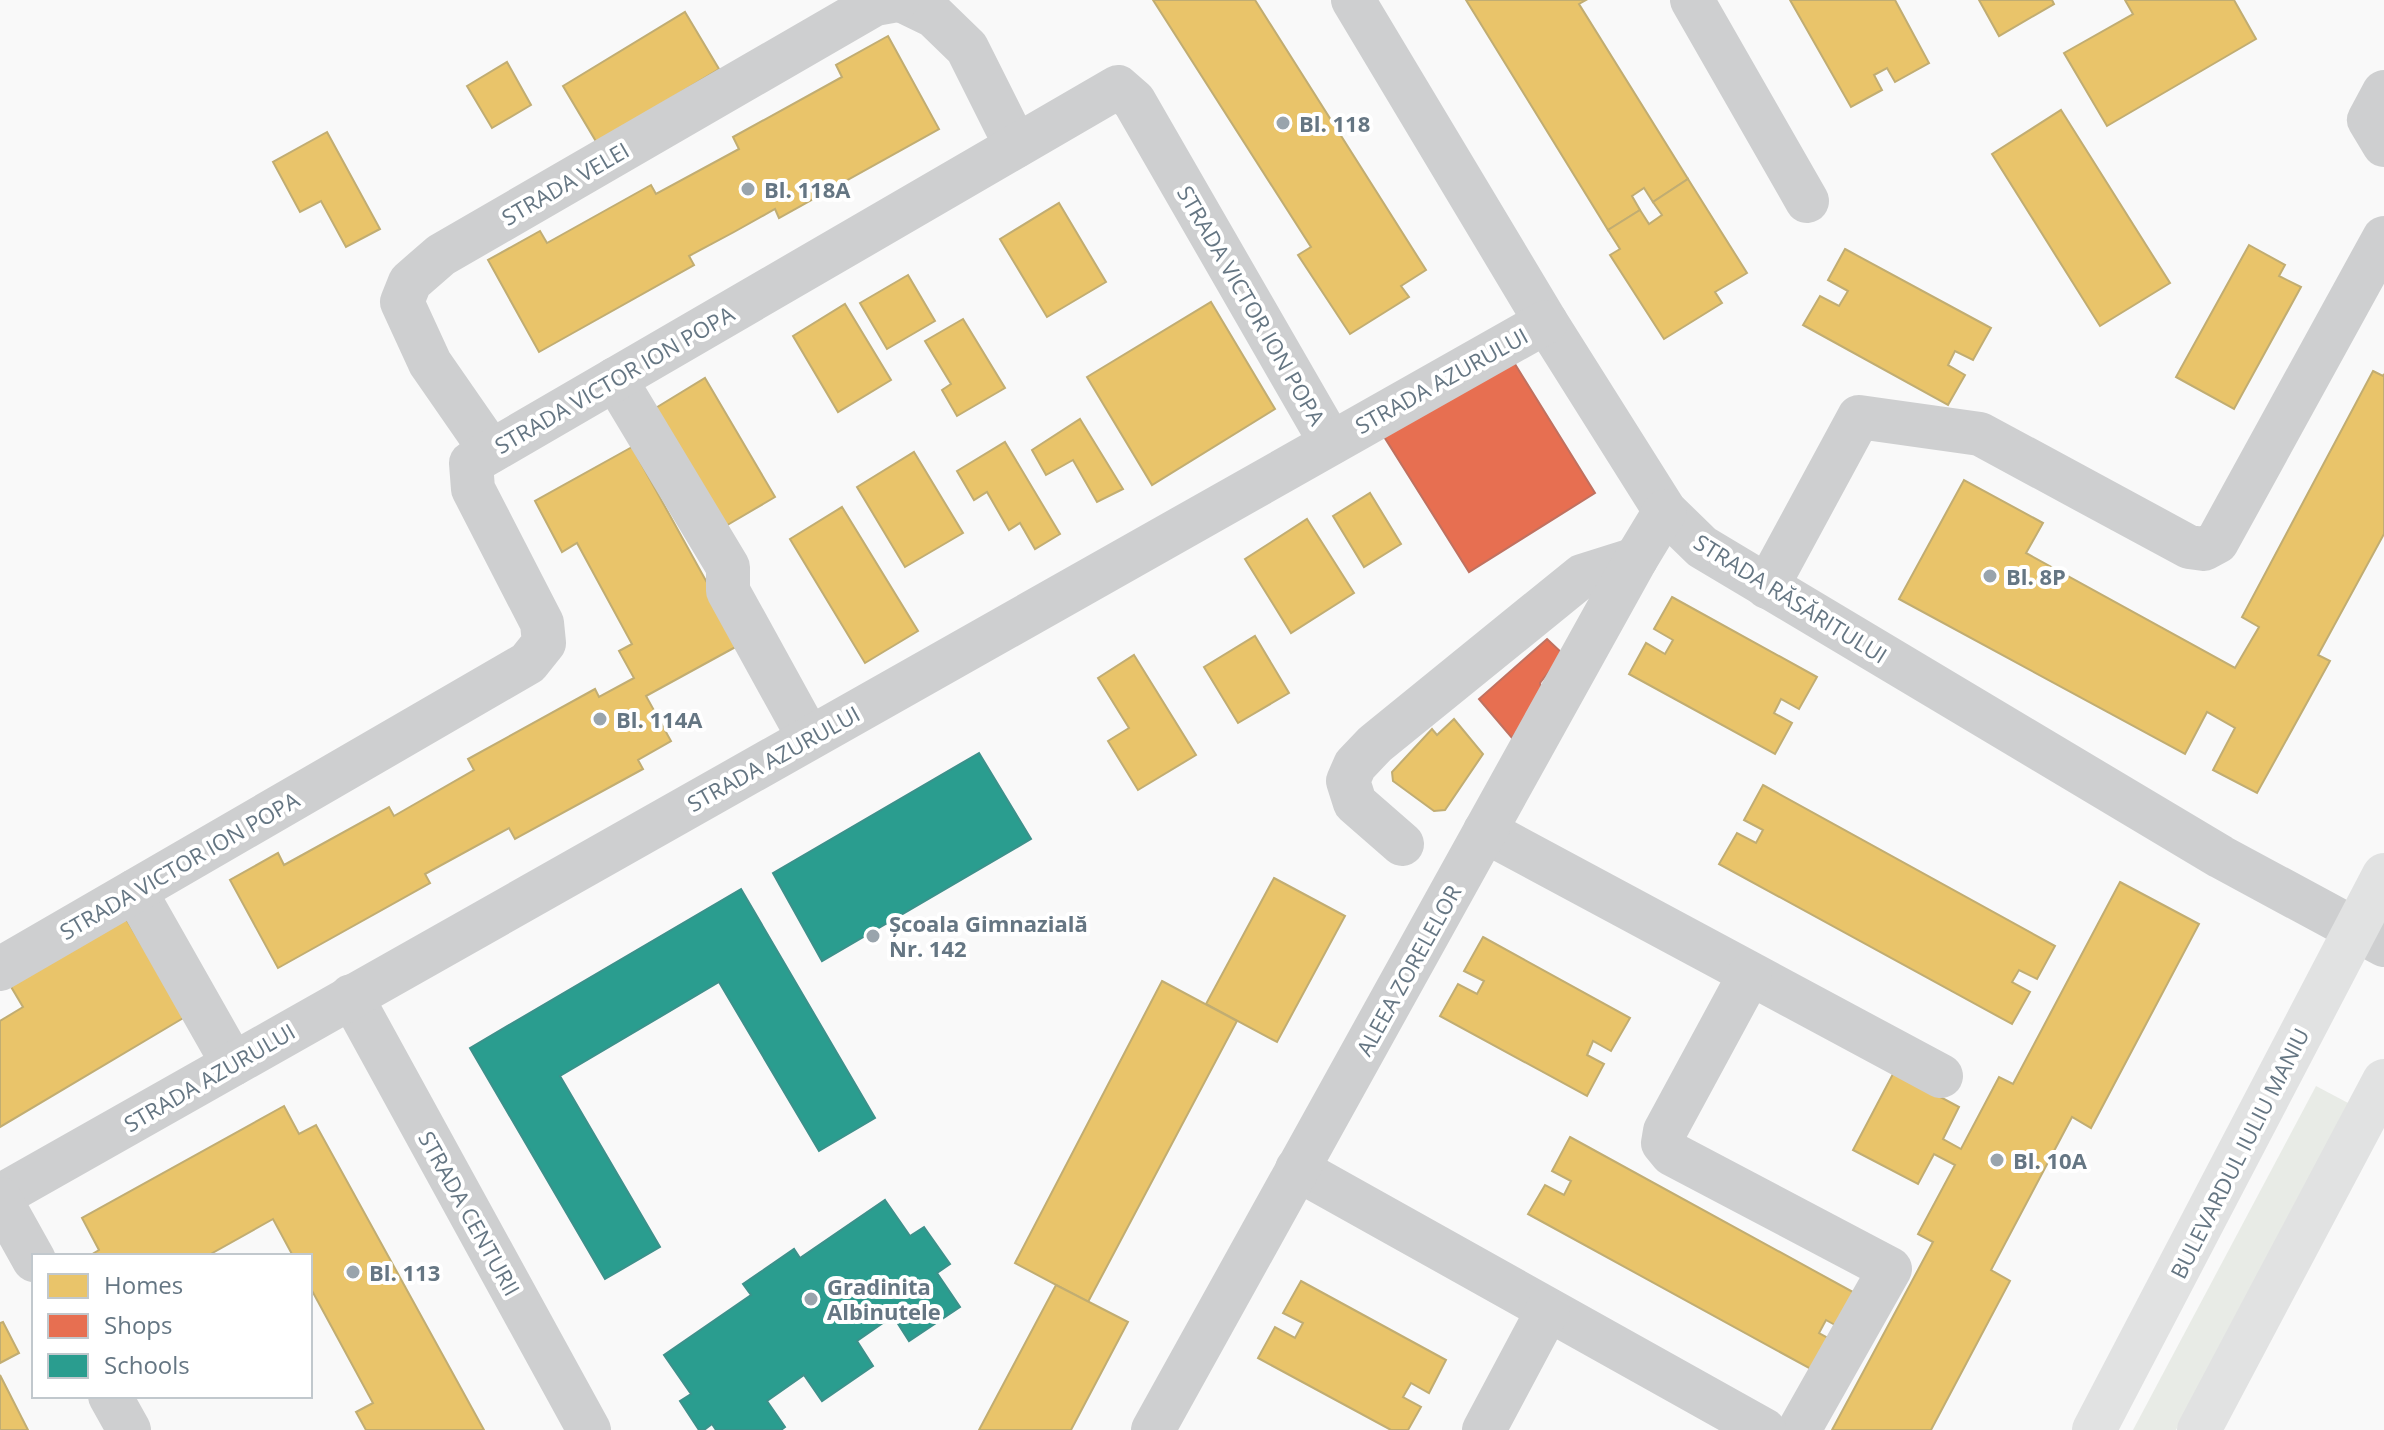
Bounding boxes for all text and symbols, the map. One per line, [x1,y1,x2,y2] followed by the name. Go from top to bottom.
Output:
[1299,108,1370,138] place label: Bl. 118
[1274,114,1292,132] marker: Bl. 118
[496,134,634,232] street label: STRADA VELEI
[764,174,851,204] place label: Bl. 118A
[739,180,757,198] marker: Bl. 118A
[1171,180,1333,430] street label: STRADA VICTOR ION POPA
[489,298,739,460] street label: STRADA VICTOR ION POPA
[1349,320,1533,440] street label: STRADA AZURULUI
[1689,526,1893,670] street label: STRADA RĂSĂRITULUI
[2006,561,2066,591] place label: Bl. 8P
[1981,567,1999,585] marker: Bl. 8P
[681,698,865,818] street label: STRADA AZURULUI
[616,704,703,734] place label: Bl. 114A
[591,710,609,728] marker: Bl. 114A
[54,784,304,946] street label: STRADA VICTOR ION POPA
[1349,879,1468,1061] street label: ALEEA ZORELELOR
[889,908,1088,963] place label: Școala Gimnazială Nr. 142
[864,927,882,945] marker: Școala Gimnazială Nr. 142
[118,1016,300,1138] street label: STRADA AZURULUI
[2163,1022,2315,1284] street label: BULEVARDUL IULIU MANIU
[412,1125,528,1301] street label: STRADA CENTURII
[2013,1145,2088,1175] place label: Bl. 10A
[1988,1151,2006,1169] marker: Bl. 10A
[32,1254,312,1398] legend
[369,1257,440,1287] place label: Bl. 113
[344,1263,362,1281] marker: Bl. 113
[104,1268,183,1301] text: Homes
[827,1271,941,1326] place label: Gradinita Albinutele
[802,1290,820,1308] marker: Gradinita Albinutele
[104,1308,172,1341] text: Shops
[104,1348,190,1381] text: Schools

